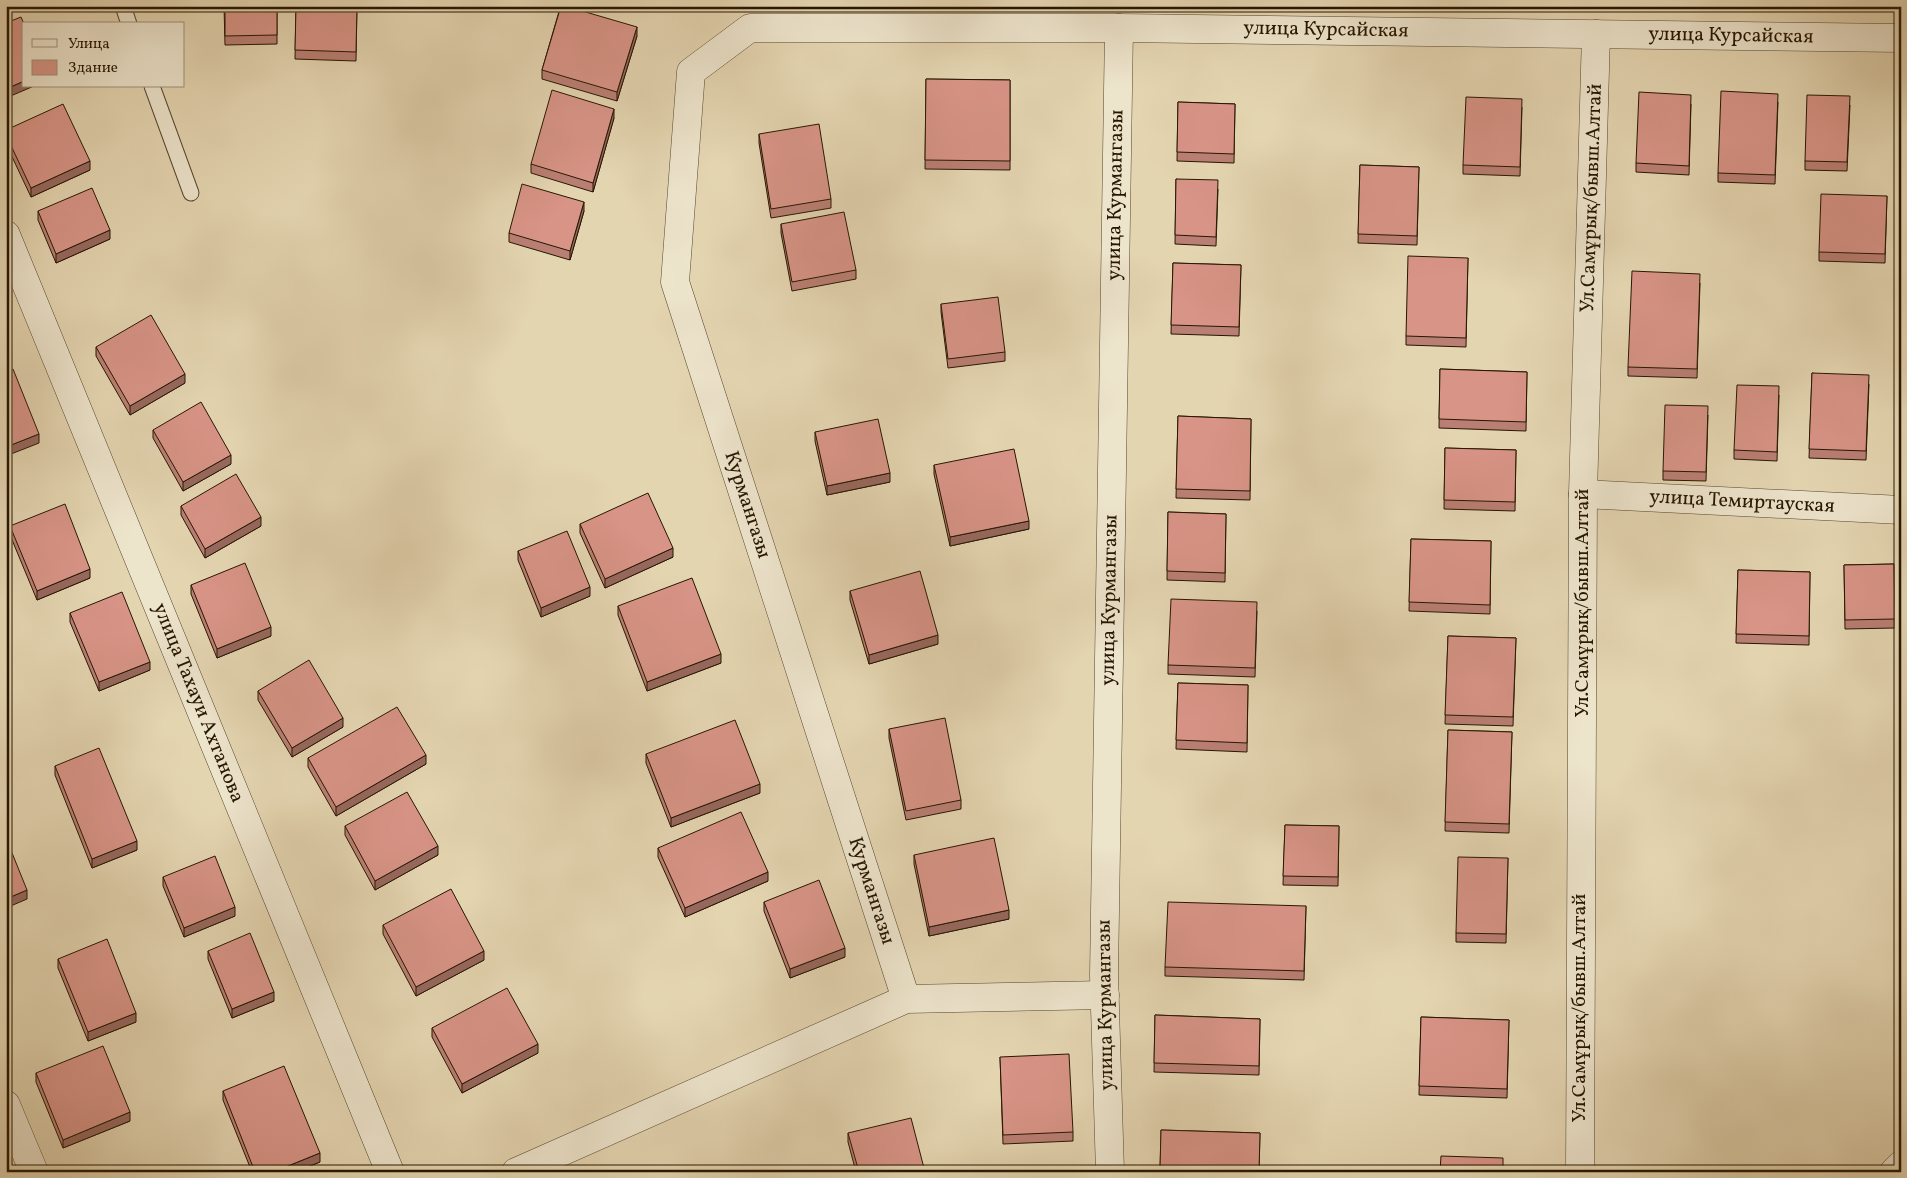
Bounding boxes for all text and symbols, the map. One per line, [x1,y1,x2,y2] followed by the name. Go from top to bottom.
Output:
[1243,15,1409,45] street label: улица Курсайская
[1648,21,1814,51] street label: улица Курсайская
[22,22,185,88] legend
[68,34,110,55] text: Улица
[68,58,118,79] text: Здание
[1574,83,1610,313] street label: Ул.Самұрық/бывш.Алтай
[1101,109,1131,281] street label: улица Курмангазы
[716,448,778,562] street label: Курмангазы
[1649,483,1835,521] street label: улица Темиртауская
[1569,488,1597,718] street label: Ул.Самұрық/бывш.Алтай
[1095,514,1125,686] street label: улица Курмангазы
[145,599,251,807] street label: улица Тахауи Ахтанова
[840,834,902,948] street label: Курмангазы
[1566,893,1594,1123] street label: Ул.Самұрық/бывш.Алтай
[1091,919,1121,1091] street label: улица Курмангазы

